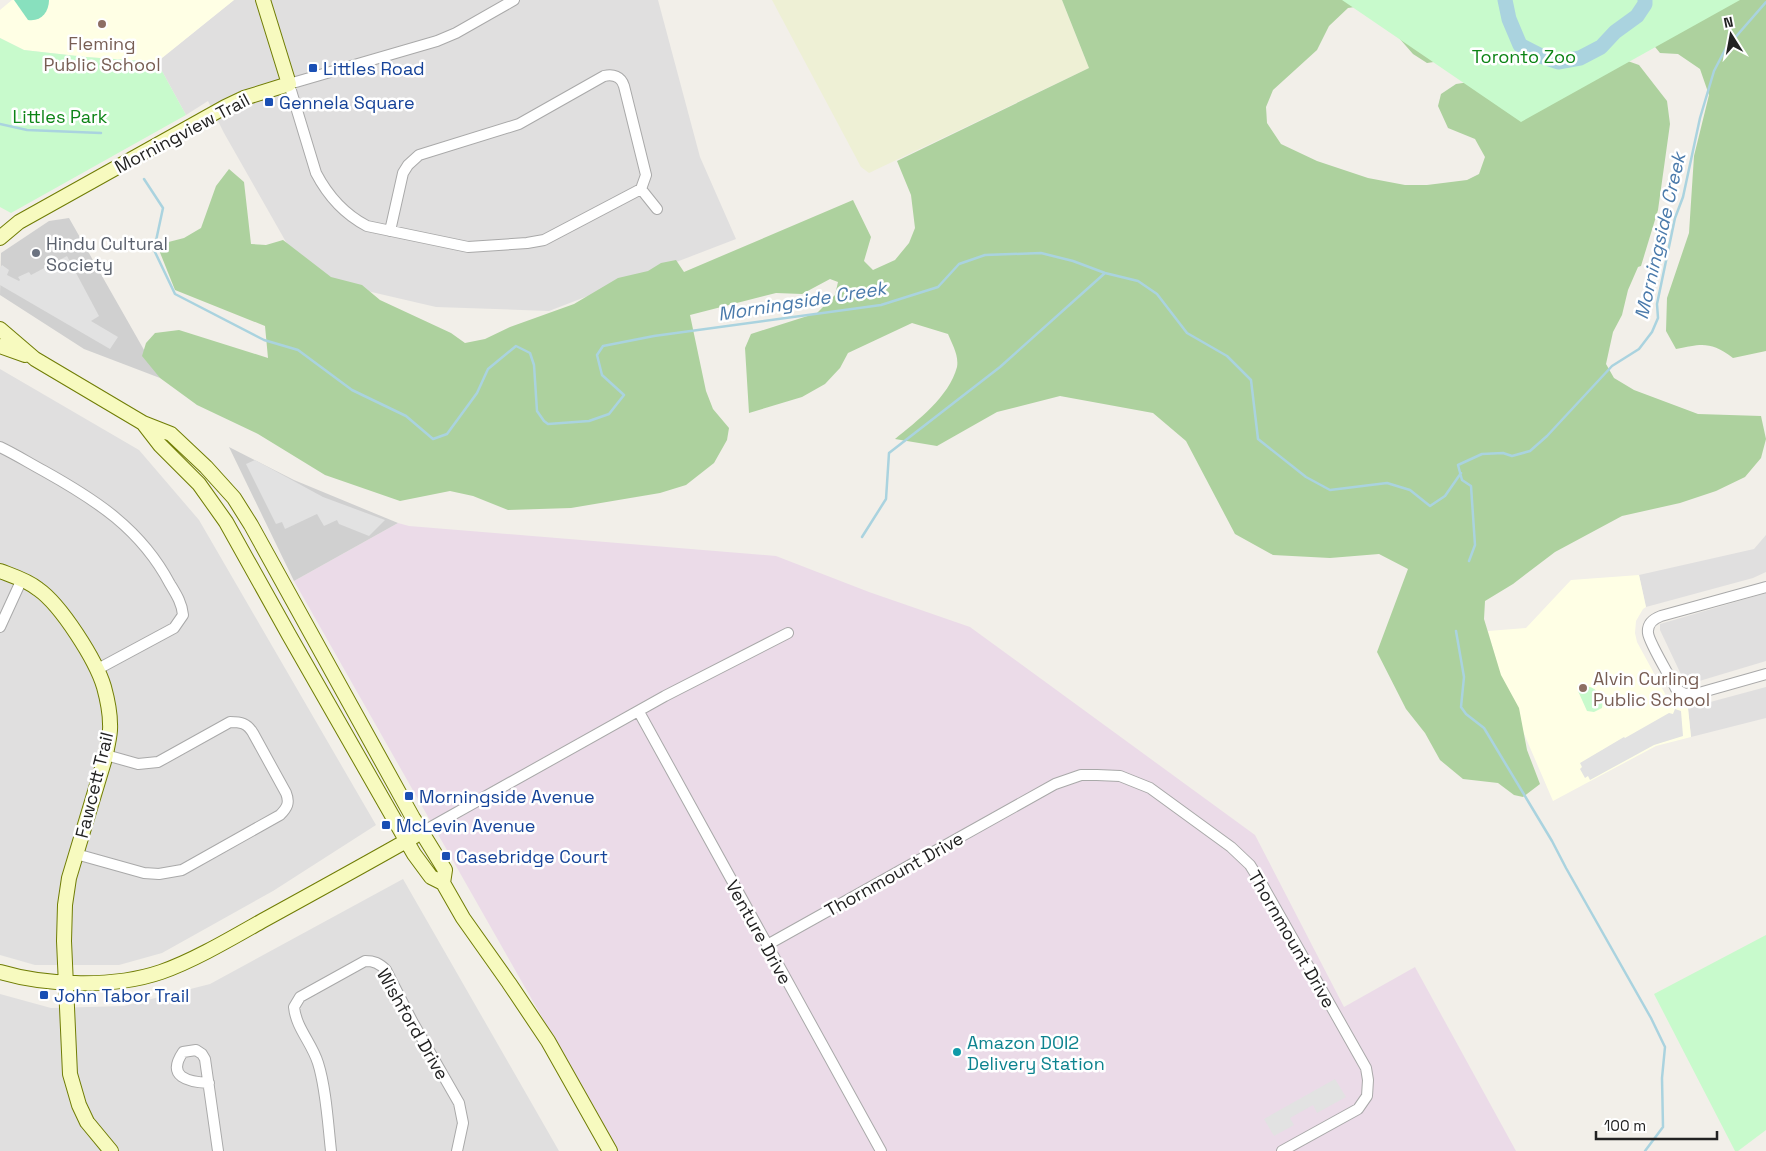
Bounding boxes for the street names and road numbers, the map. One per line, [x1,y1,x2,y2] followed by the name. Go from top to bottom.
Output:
[111,88,253,178] street label: Morningview Trail
[70,730,118,840] street label: Fawcett Trail
[821,826,967,922] street label: Thornmount Drive
[1243,866,1341,1012] street label: Thornmount Drive
[721,876,797,988] street label: Venture Drive
[372,964,454,1084] street label: Wishford Drive

